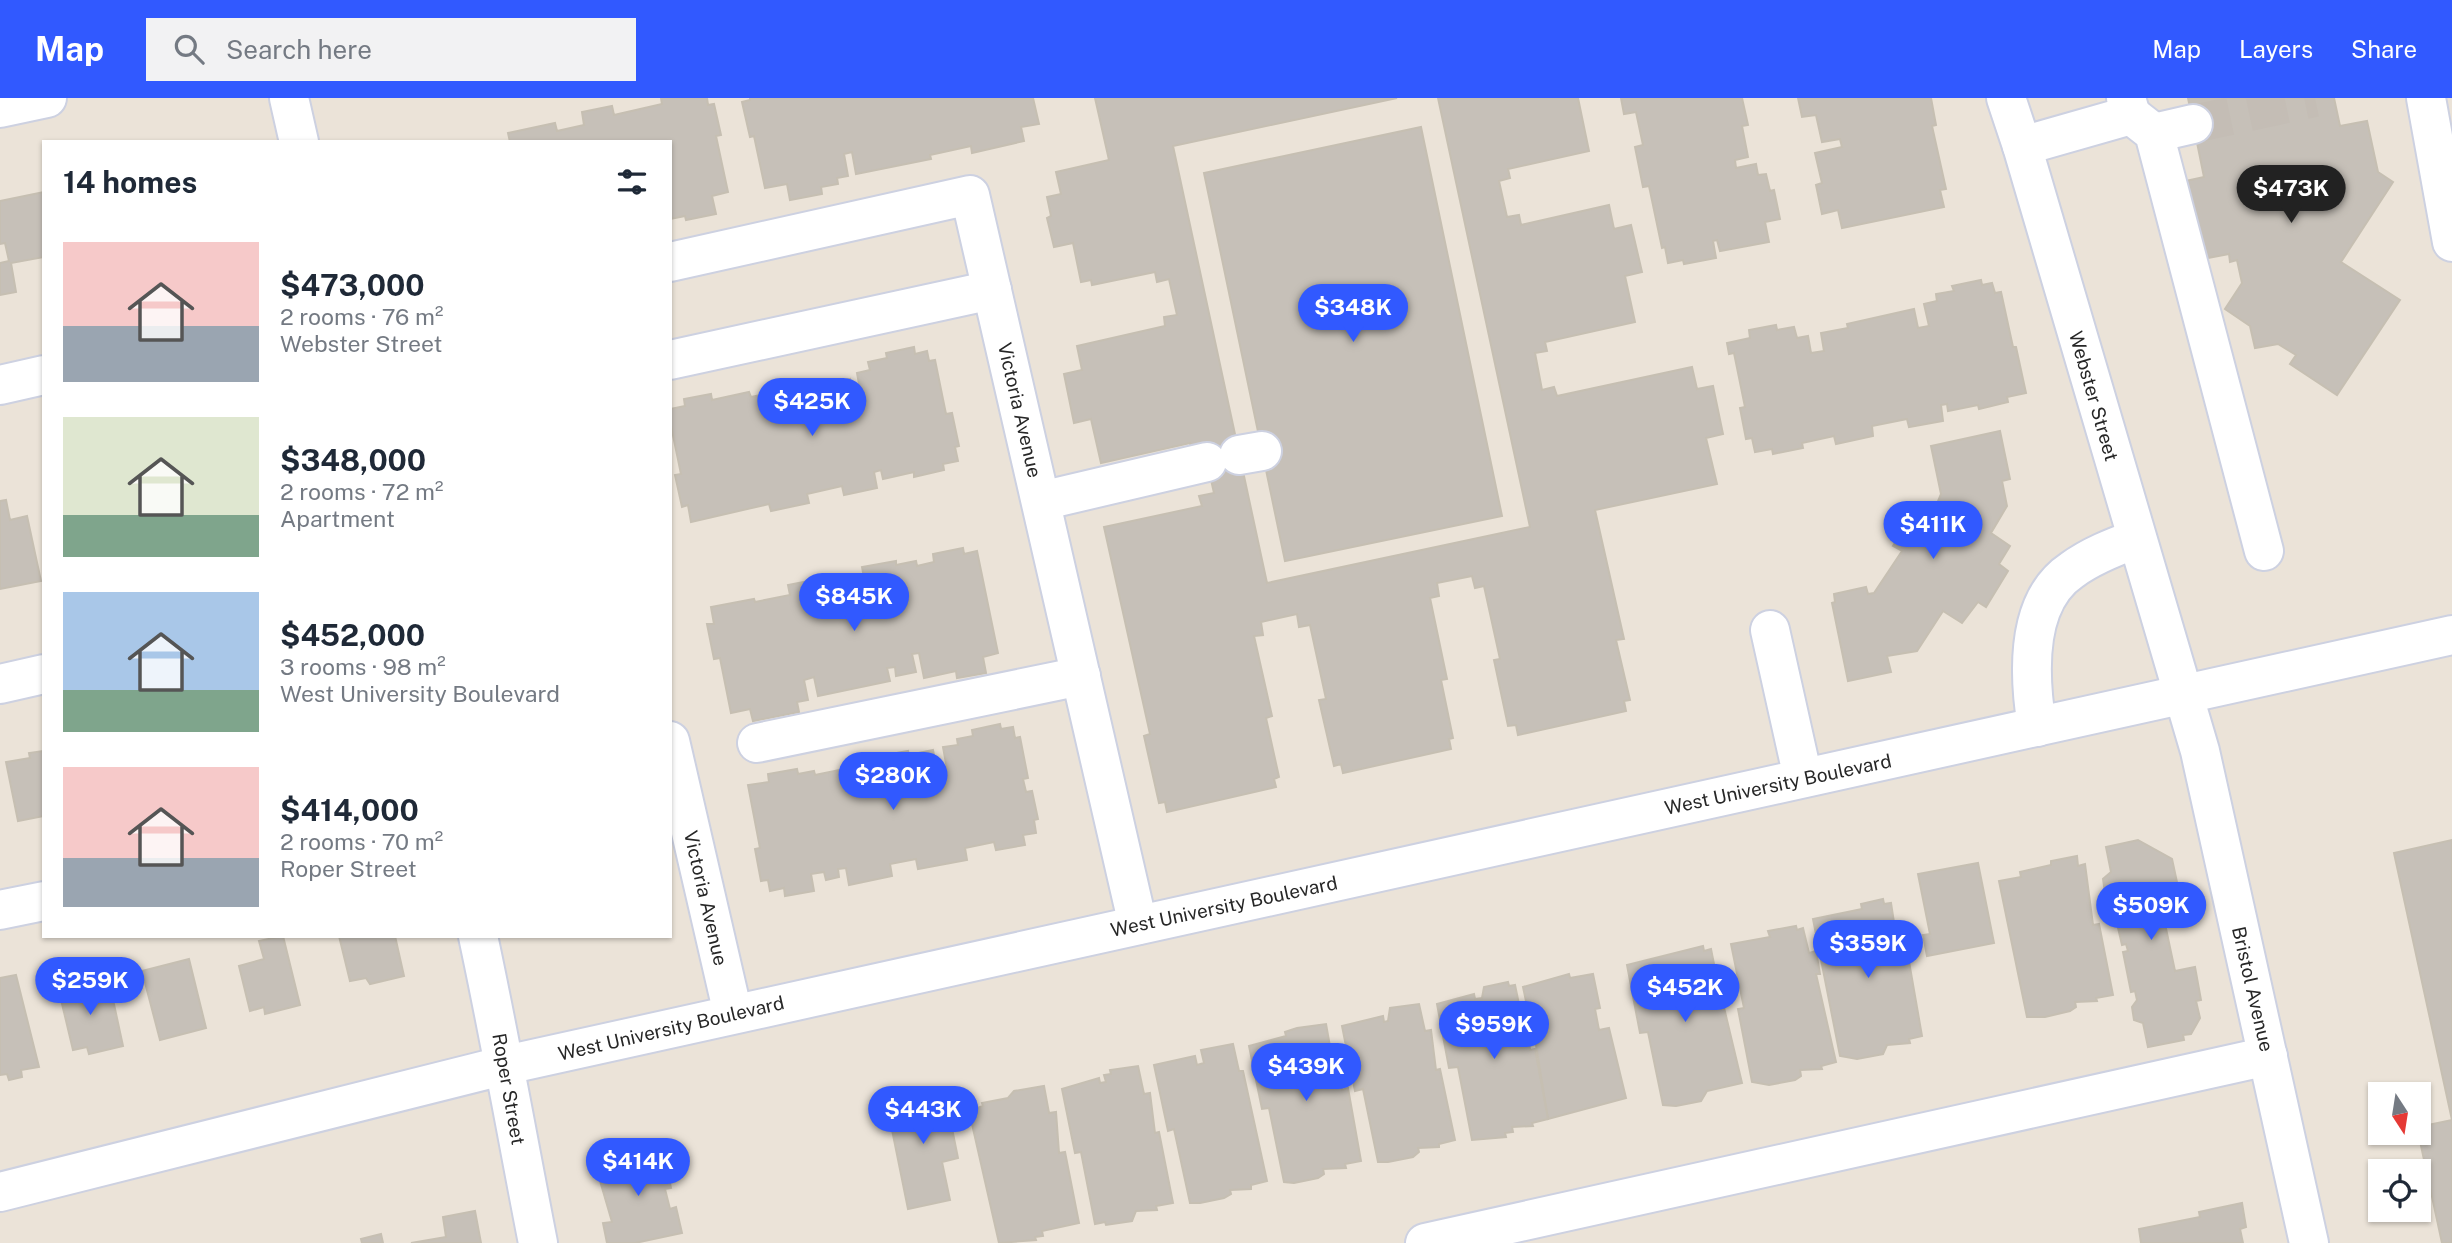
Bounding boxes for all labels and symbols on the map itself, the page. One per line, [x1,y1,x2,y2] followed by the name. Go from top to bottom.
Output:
[2242,166,2340,225] pin: $473K
[1304,285,1402,344] pin: $348K
[2065,328,2123,464] street label: Webster Street
[994,340,1046,480] street label: Victoria Avenue
[763,378,861,438] pin: $425K
[1884,502,1982,561] pin: $411K
[805,574,903,633] pin: $845K
[1663,749,1893,819] street label: West University Boulevard
[844,752,942,812] pin: $280K
[680,828,732,968] street label: Victoria Avenue
[1109,871,1339,941] street label: West University Boulevard
[2102,882,2200,942] pin: $509K
[1819,920,1917,980] pin: $359K
[2228,924,2278,1054] street label: Bristol Avenue
[41,958,139,1017] pin: $259K
[1636,964,1734,1024] pin: $452K
[556,991,786,1065] street label: West University Boulevard
[1445,1002,1543,1061] pin: $959K
[488,1031,530,1147] street label: Roper Street
[1257,1044,1355,1103] pin: $439K
[2368,1082,2431,1144] north arrow
[874,1086,972,1146] pin: $443K
[589,1138,687,1198] pin: $414K

